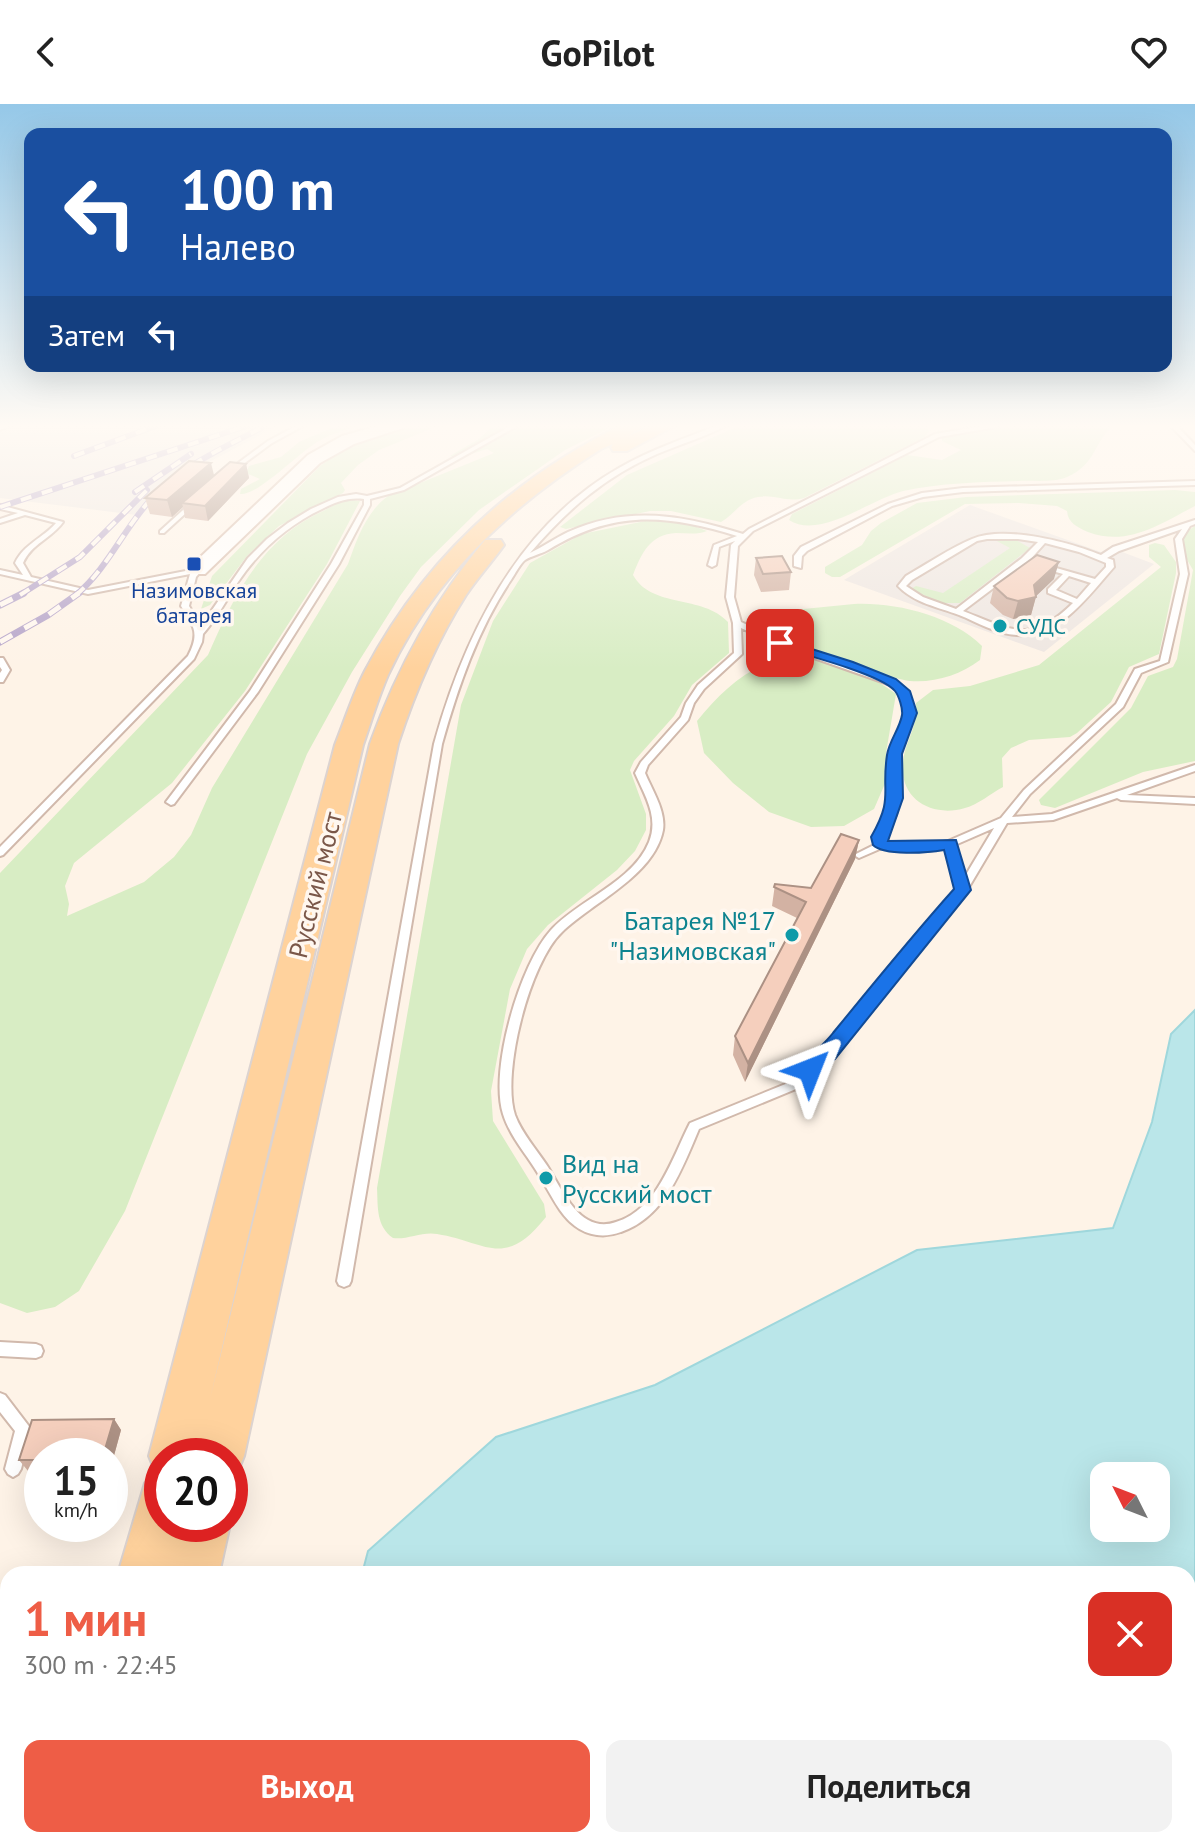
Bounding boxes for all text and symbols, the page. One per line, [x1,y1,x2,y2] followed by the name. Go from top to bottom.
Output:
[540,29,655,76] text: GoPilot
[24,30,68,74] icon: back
[1127,30,1171,74] icon: heart
[180,153,335,225] text: 100 m
[48,160,152,264] icon: left
[180,223,296,270] text: Налево
[141,312,185,356] icon: left
[48,315,125,354] text: Затем
[185,555,203,573] marker: Назимовская батарея
[131,576,257,629] place label: Назимовская батарея
[746,609,814,677] pin
[1016,612,1066,640] place label: СУДС
[991,617,1009,635] marker: СУДС
[758,621,802,665] icon: arrive
[281,808,349,962] street label: Русский мост
[609,904,776,967] place label: Батарея №17 "Назимовская"
[783,926,801,944] marker: Батарея №17 "Назимовская"
[768,1028,852,1112] position arrow
[562,1147,712,1210] place label: Вид на Русский мост
[537,1169,555,1187] marker: Вид на Русский мост
[144,1438,248,1542] speed limit sign: 20
[53,1454,99,1506] text: 15
[1090,1462,1170,1542] north arrow
[1090,1462,1170,1542] map controls
[54,1497,98,1523] text: km/h
[24,1587,147,1649] text: 1 мин
[1088,1592,1172,1676] button: close
[24,1648,178,1681] text: 300 m · 22:45
[24,1740,590,1832] button: Выход
[606,1740,1172,1832] button: Поделиться

